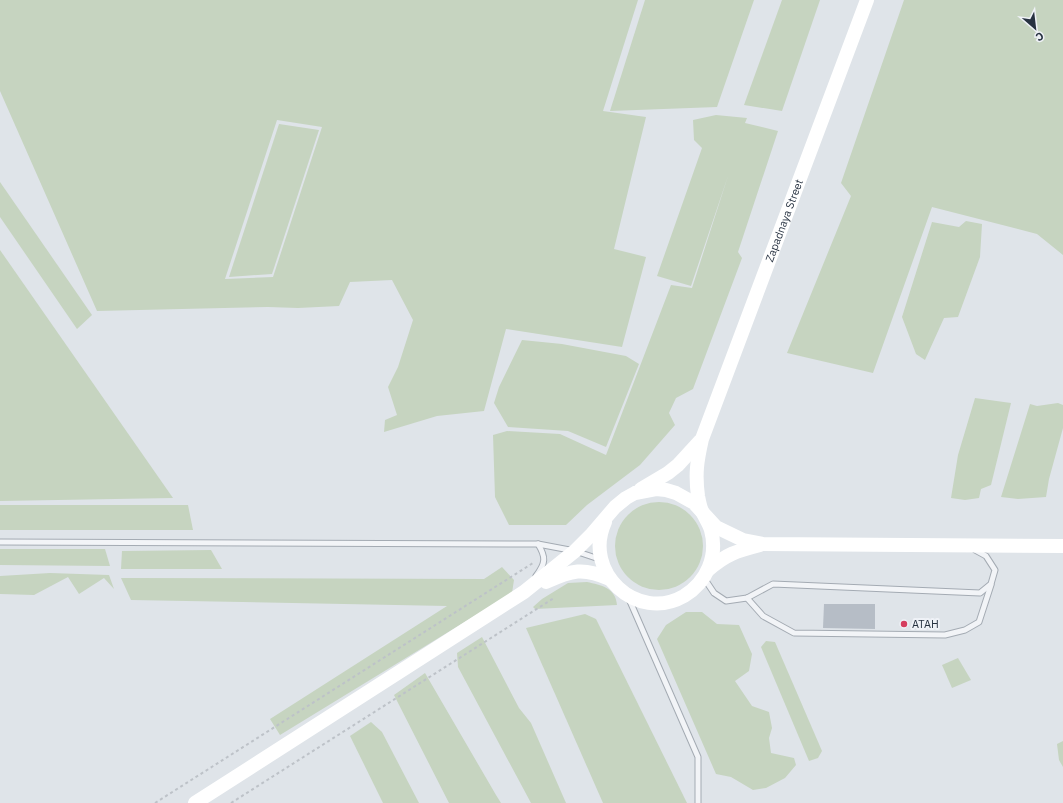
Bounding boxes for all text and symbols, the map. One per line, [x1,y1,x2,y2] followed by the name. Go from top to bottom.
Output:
[1015,8,1055,48] north arrow
[1033,29,1046,45] text: С
[762,177,806,264] street label: Zapadnaya Street
[912,617,939,631] place label: АТАН
[899,619,909,629] marker: АТАН

